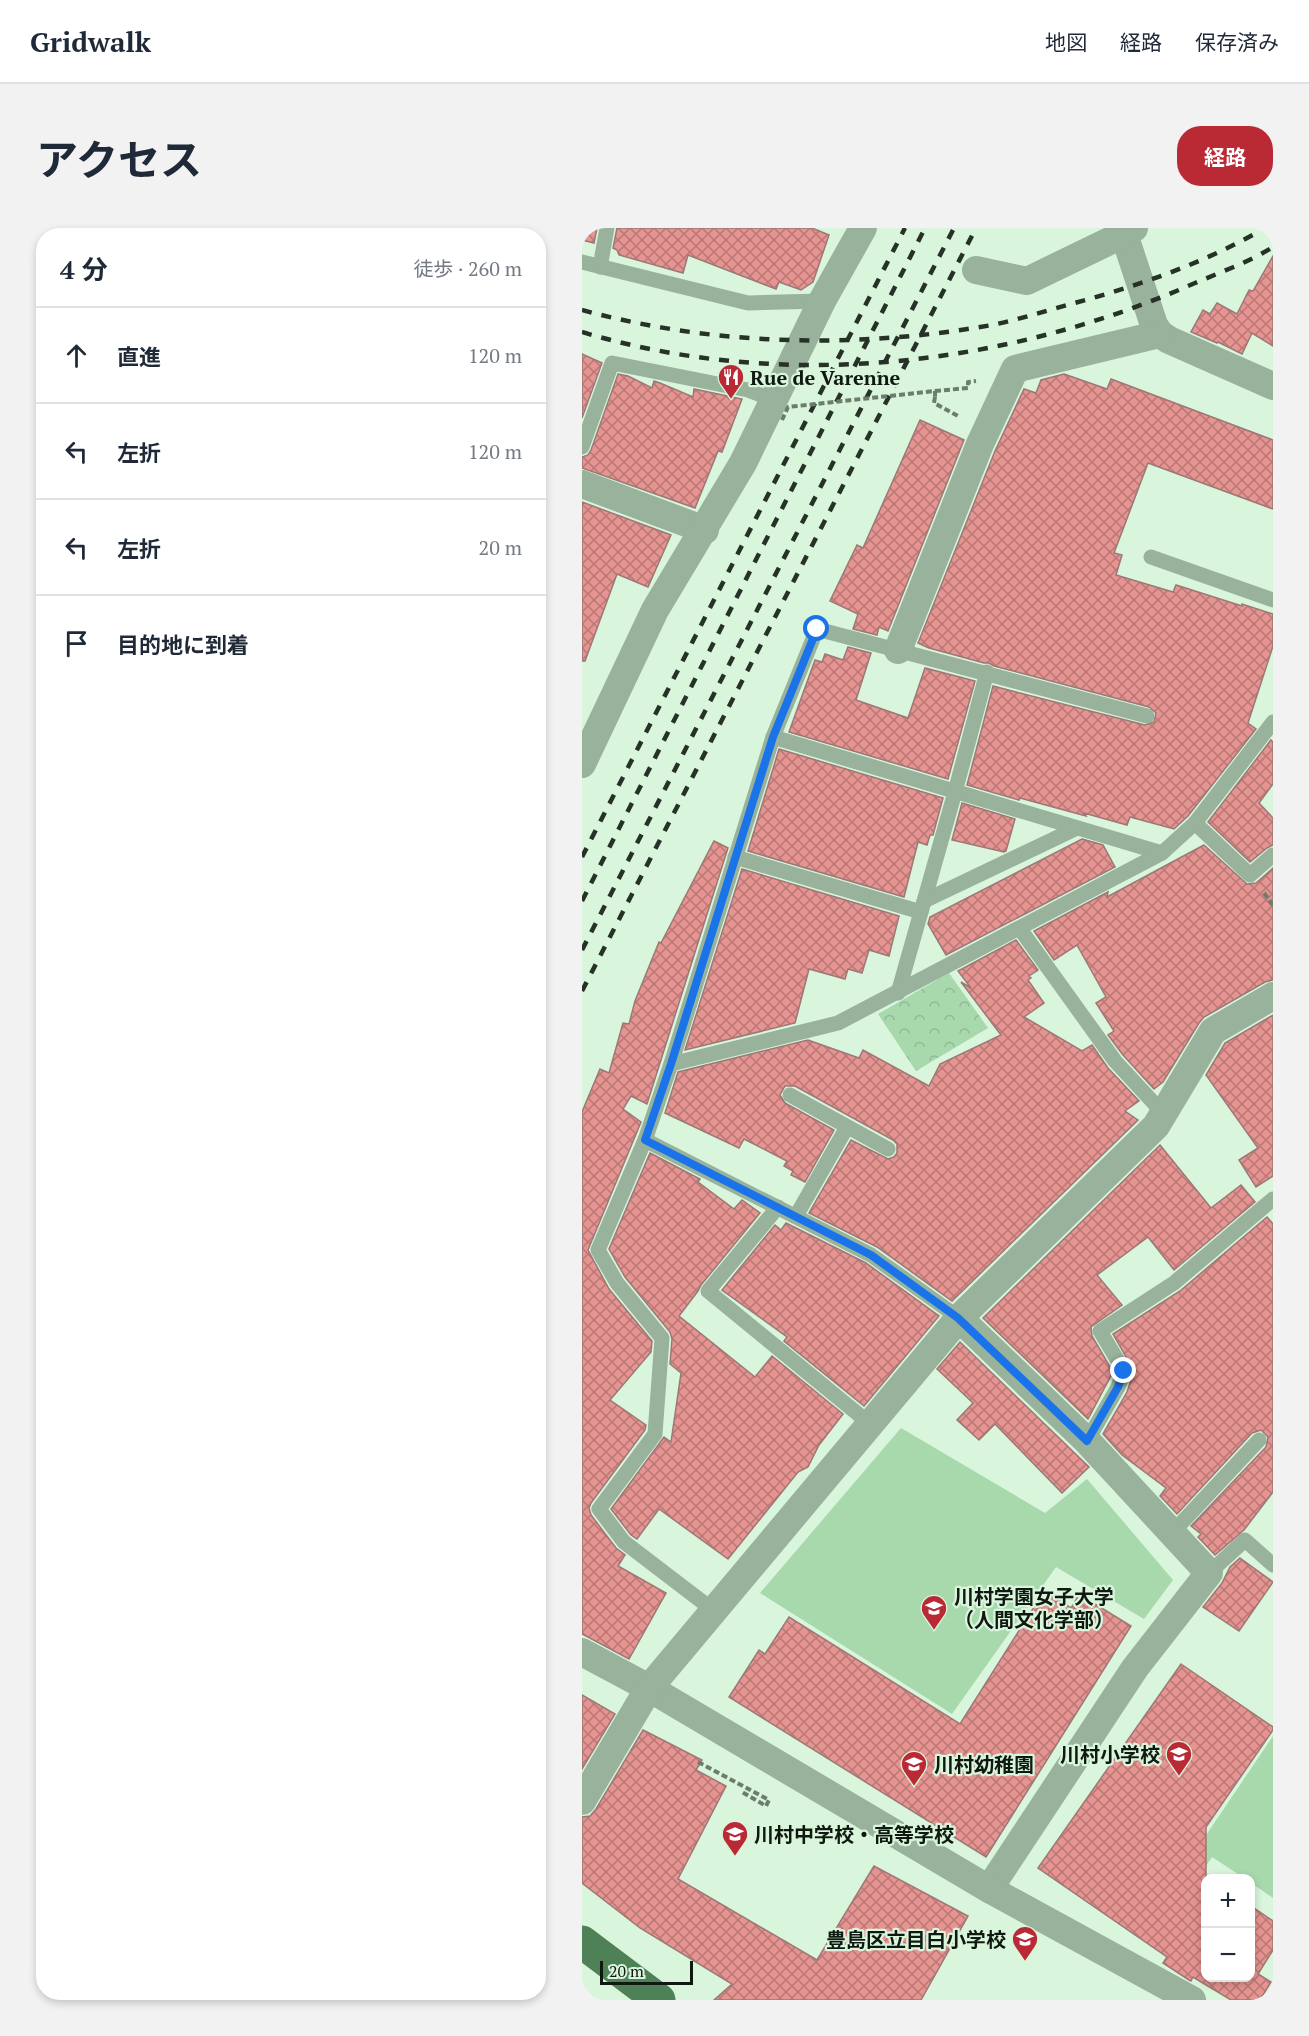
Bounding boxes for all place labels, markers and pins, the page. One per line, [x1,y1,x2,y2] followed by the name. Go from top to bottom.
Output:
[716,362,746,400] restaurant icon: Rue de Varenne
[750,364,901,391] place label: Rue de Varenne
[954,1583,1114,1633] place label: 川村学園女子大学 （人間文化学部）
[919,1593,949,1631] school or university icon: 川村学園女子大学 （人間文化学部）
[1164,1739,1194,1777] school or university icon: 川村小学校
[1060,1741,1160,1768] place label: 川村小学校
[899,1749,929,1787] school or university icon: 川村幼稚園
[934,1751,1034,1778] place label: 川村幼稚園
[720,1819,750,1857] school or university icon: 川村中学校・高等学校
[754,1821,954,1848] place label: 川村中学校・高等学校
[1010,1924,1040,1962] school or university icon: 豊島区立目白小学校
[826,1926,1006,1953] place label: 豊島区立目白小学校

